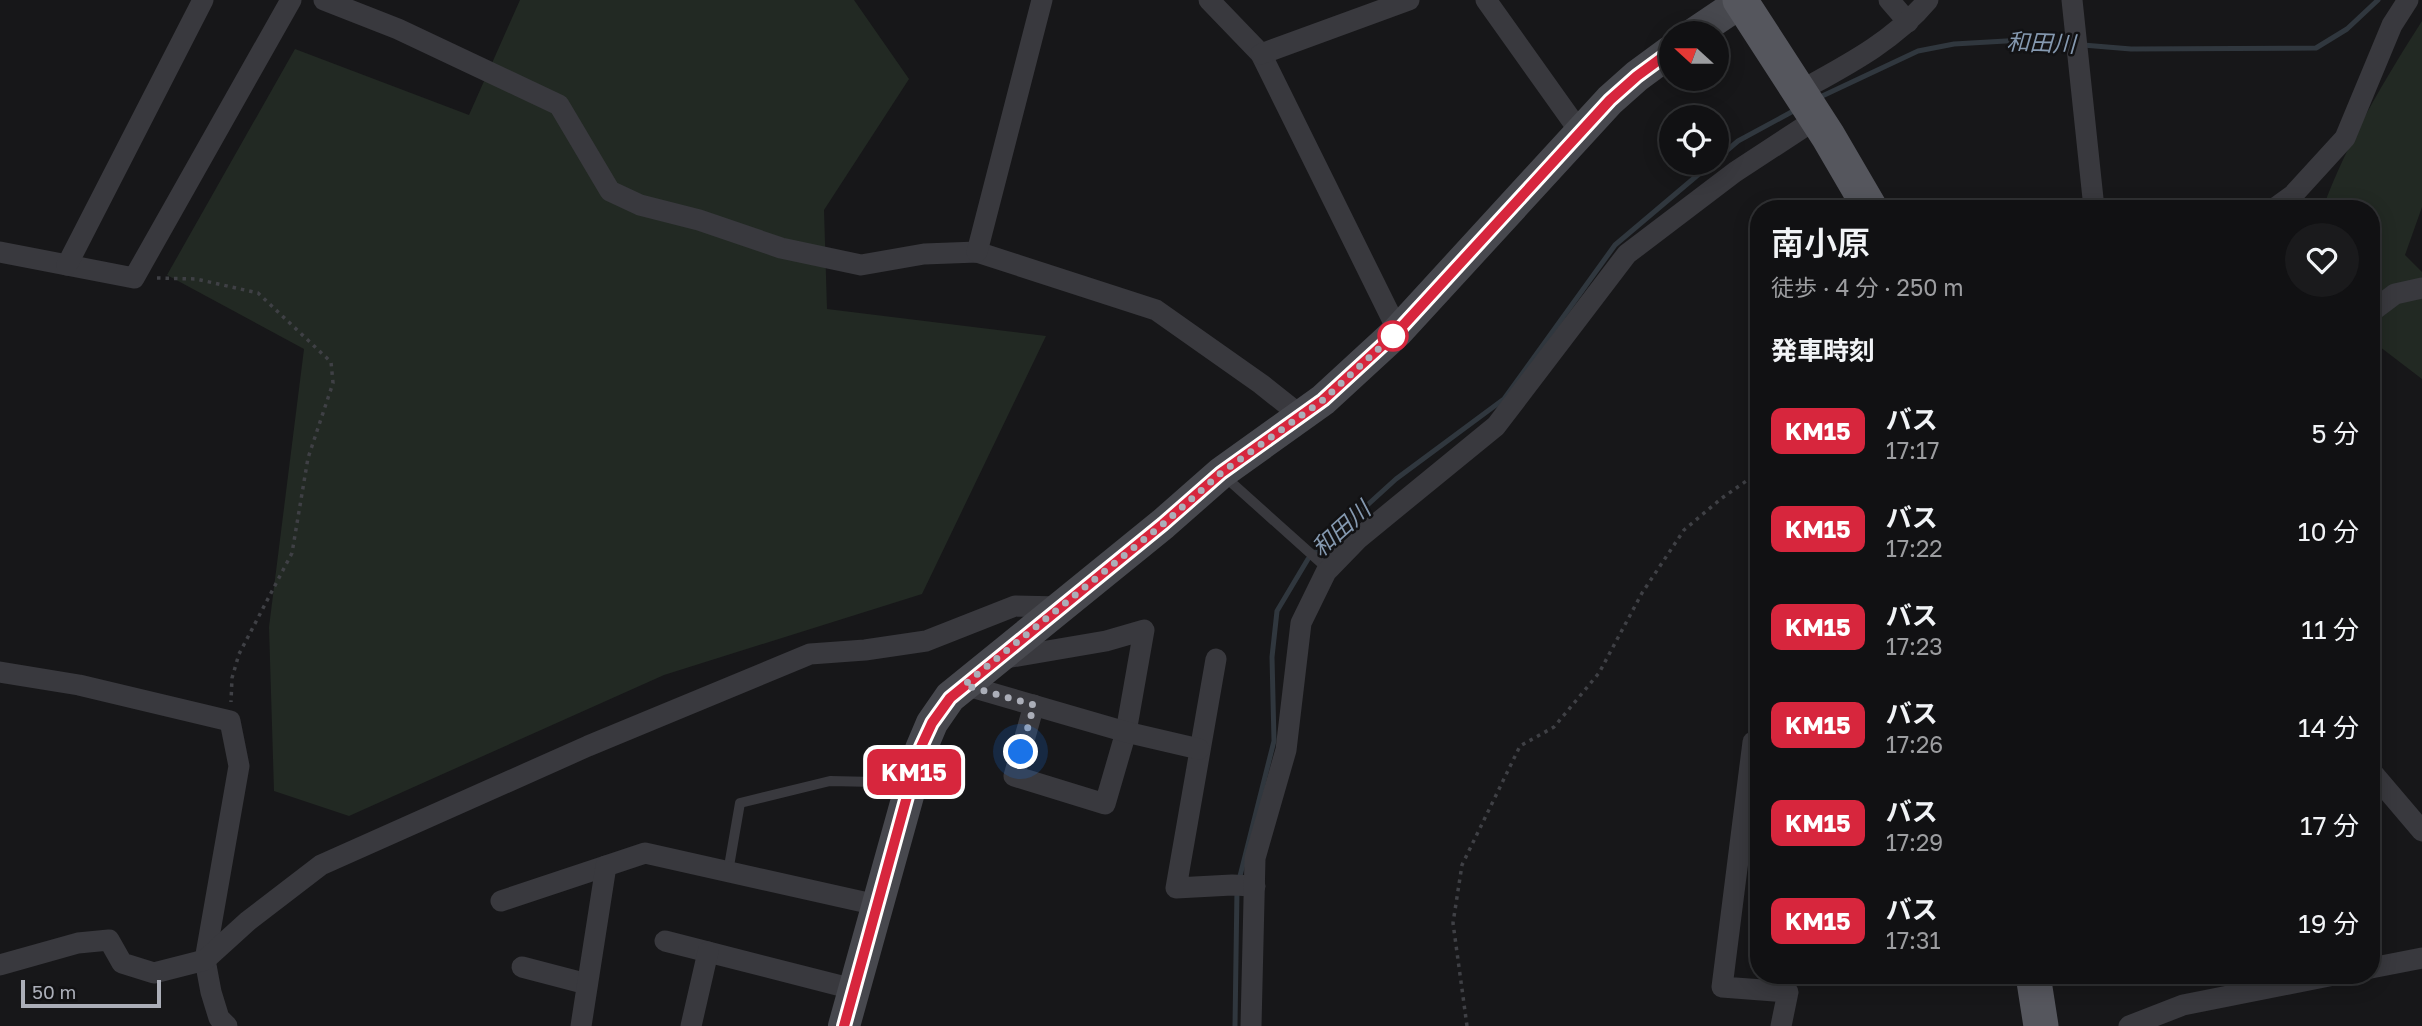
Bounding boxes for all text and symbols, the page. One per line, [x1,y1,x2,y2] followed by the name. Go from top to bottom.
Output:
[1659,21,1729,91] north arrow
[1659,21,1729,175] map controls
[2006,27,2079,57] water label: 和田川
[1659,105,1729,175] button: locate
[1771,223,1870,262] text: 南小原
[2285,223,2359,297] button: heart
[1771,273,1964,301] text: 徒歩 · 4 分 · 250 m
[1378,321,1408,351] unlabelled marker
[1771,335,1875,366] text: 発車時刻
[1886,404,1938,435] text: バス
[1785,416,1851,445] text: KM15
[2311,418,2359,449] text: 5 分
[1886,436,1939,464] text: 17:17
[1305,493,1378,562] water label: 和田川
[1886,502,1938,533] text: バス
[1785,514,1851,543] text: KM15
[2298,516,2359,547] text: 10 分
[1886,534,1943,562] text: 17:22
[1886,600,1938,631] text: バス
[1785,612,1851,641] text: KM15
[2301,614,2359,645] text: 11 分
[1886,632,1943,660] text: 17:23
[1886,698,1938,729] text: バス
[1785,710,1851,739] text: KM15
[2298,712,2359,743] text: 14 分
[1886,730,1943,758] text: 17:26
[1003,734,1038,769] your location
[865,749,963,795] line badge: KM15
[881,757,947,786] text: KM15
[1886,796,1938,827] text: バス
[1785,808,1851,837] text: KM15
[2300,810,2359,841] text: 17 分
[1886,828,1943,856] text: 17:29
[1886,894,1938,925] text: バス
[1785,906,1851,935] text: KM15
[2298,908,2359,939] text: 19 分
[1886,926,1941,954] text: 17:31
[21,977,161,1009] scale bar
[32,980,76,1003] text: 50 m

